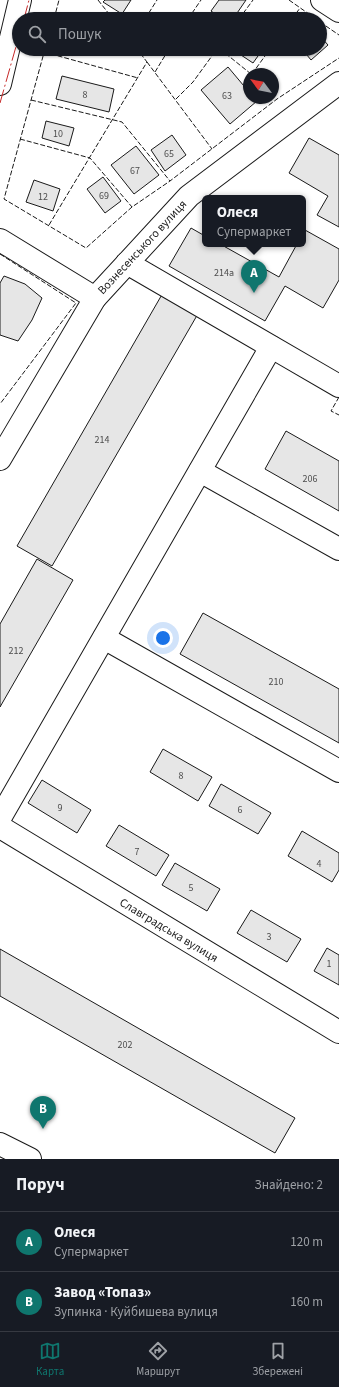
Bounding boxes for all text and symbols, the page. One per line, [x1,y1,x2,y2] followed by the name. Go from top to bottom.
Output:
[12,12,327,56] search box
[26,23,48,45] icon: search
[58,24,101,45] text: Пошук
[243,68,279,104] north arrow
[83,88,88,102] house number: 8
[222,89,232,103] house number: 63
[53,127,63,141] house number: 10
[164,147,174,161] house number: 65
[130,164,140,178] house number: 67
[99,189,109,203] house number: 69
[38,190,48,204] house number: 12
[202,195,306,247] popup
[94,196,191,298] street label: Вознесенського вулиця
[217,202,258,223] text: Олеся
[217,223,291,241] text: Супермаркет
[241,260,267,293] pin: A
[214,266,234,280] house number: 214а
[95,433,109,447] house number: 214
[303,472,317,486] house number: 206
[153,628,173,648] your location
[9,644,23,658] house number: 212
[269,675,283,689] house number: 210
[179,769,184,783] house number: 8
[58,801,63,815] house number: 9
[238,803,243,817] house number: 6
[135,845,140,859] house number: 7
[317,857,322,871] house number: 4
[189,881,194,895] house number: 5
[116,894,221,967] street label: Славградська вулиця
[267,930,272,944] house number: 3
[327,957,332,971] house number: 1
[118,1038,132,1052] house number: 202
[30,1096,56,1129] pin: B
[16,1173,65,1197] text: Поруч
[255,1176,323,1194] text: Знайдено: 2
[54,1222,95,1243] text: Олеся
[25,1233,33,1251] text: A
[290,1233,323,1251] text: 120 m
[54,1243,129,1261] text: Супермаркет
[54,1282,151,1303] text: Завод «Топаз»
[25,1293,33,1311] text: B
[290,1293,323,1311] text: 160 m
[54,1303,218,1321] text: Зупинка · Куйбишева вулиця
[36,1340,64,1379] tab: Карта
[136,1340,180,1379] tab: Маршрут
[252,1340,303,1379] tab: Збережені

